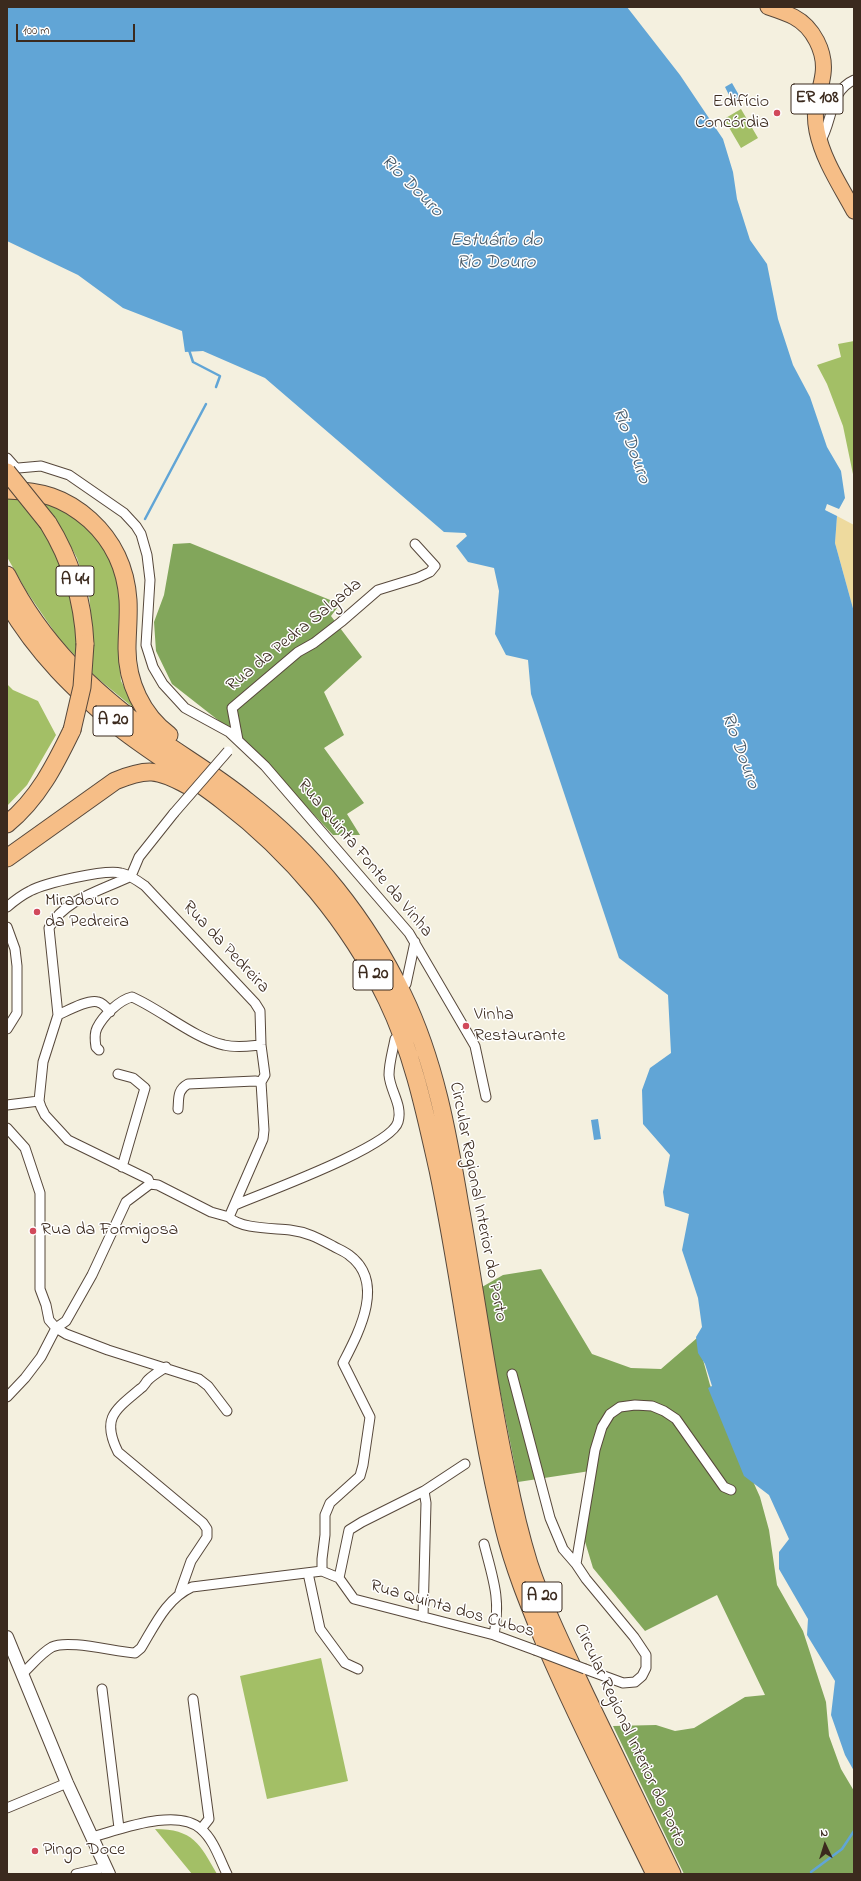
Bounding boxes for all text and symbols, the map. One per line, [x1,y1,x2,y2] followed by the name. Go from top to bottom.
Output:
[18,16,137,42] scale bar
[23,22,50,40] text: 100 m
[791,84,843,114] road number: ER 108
[695,92,769,134] place label: Edifício Concórdia
[772,108,782,118] marker: Edifício Concórdia
[375,151,447,223] water label: Rio Douro
[450,231,542,275] water label: Estuário do Rio Douro
[606,405,654,487] water label: Rio Douro
[56,566,94,596] road number: A 44
[223,575,367,697] street label: Rua da Pedra Salgada
[93,706,133,736] road number: A 20
[715,710,763,792] water label: Rio Douro
[292,776,436,942] street label: Rua Quinta Fonte da Vinha
[45,891,129,934] place label: Miradouro da Pedreira
[177,897,273,999] street label: Rua da Pedreira
[32,907,42,917] marker: Miradouro da Pedreira
[353,960,393,990] road number: A 20
[474,1005,565,1048] place label: Vinha Restaurante
[461,1021,471,1031] marker: Vinha Restaurante
[443,1080,511,1324] street label: Circular Regional Interior do Porto
[41,1220,178,1242] place label: Rua da Formigosa
[28,1226,38,1236] marker: Rua da Formigosa
[367,1576,537,1644] street label: Rua Quinta dos Cubos
[522,1582,562,1612] road number: A 20
[568,1621,690,1851] street label: Circular Regional Interior do Porto
[805,1825,845,1865] north arrow
[820,1825,828,1841] text: N
[43,1840,125,1862] place label: Pingo Doce
[30,1846,40,1856] marker: Pingo Doce

